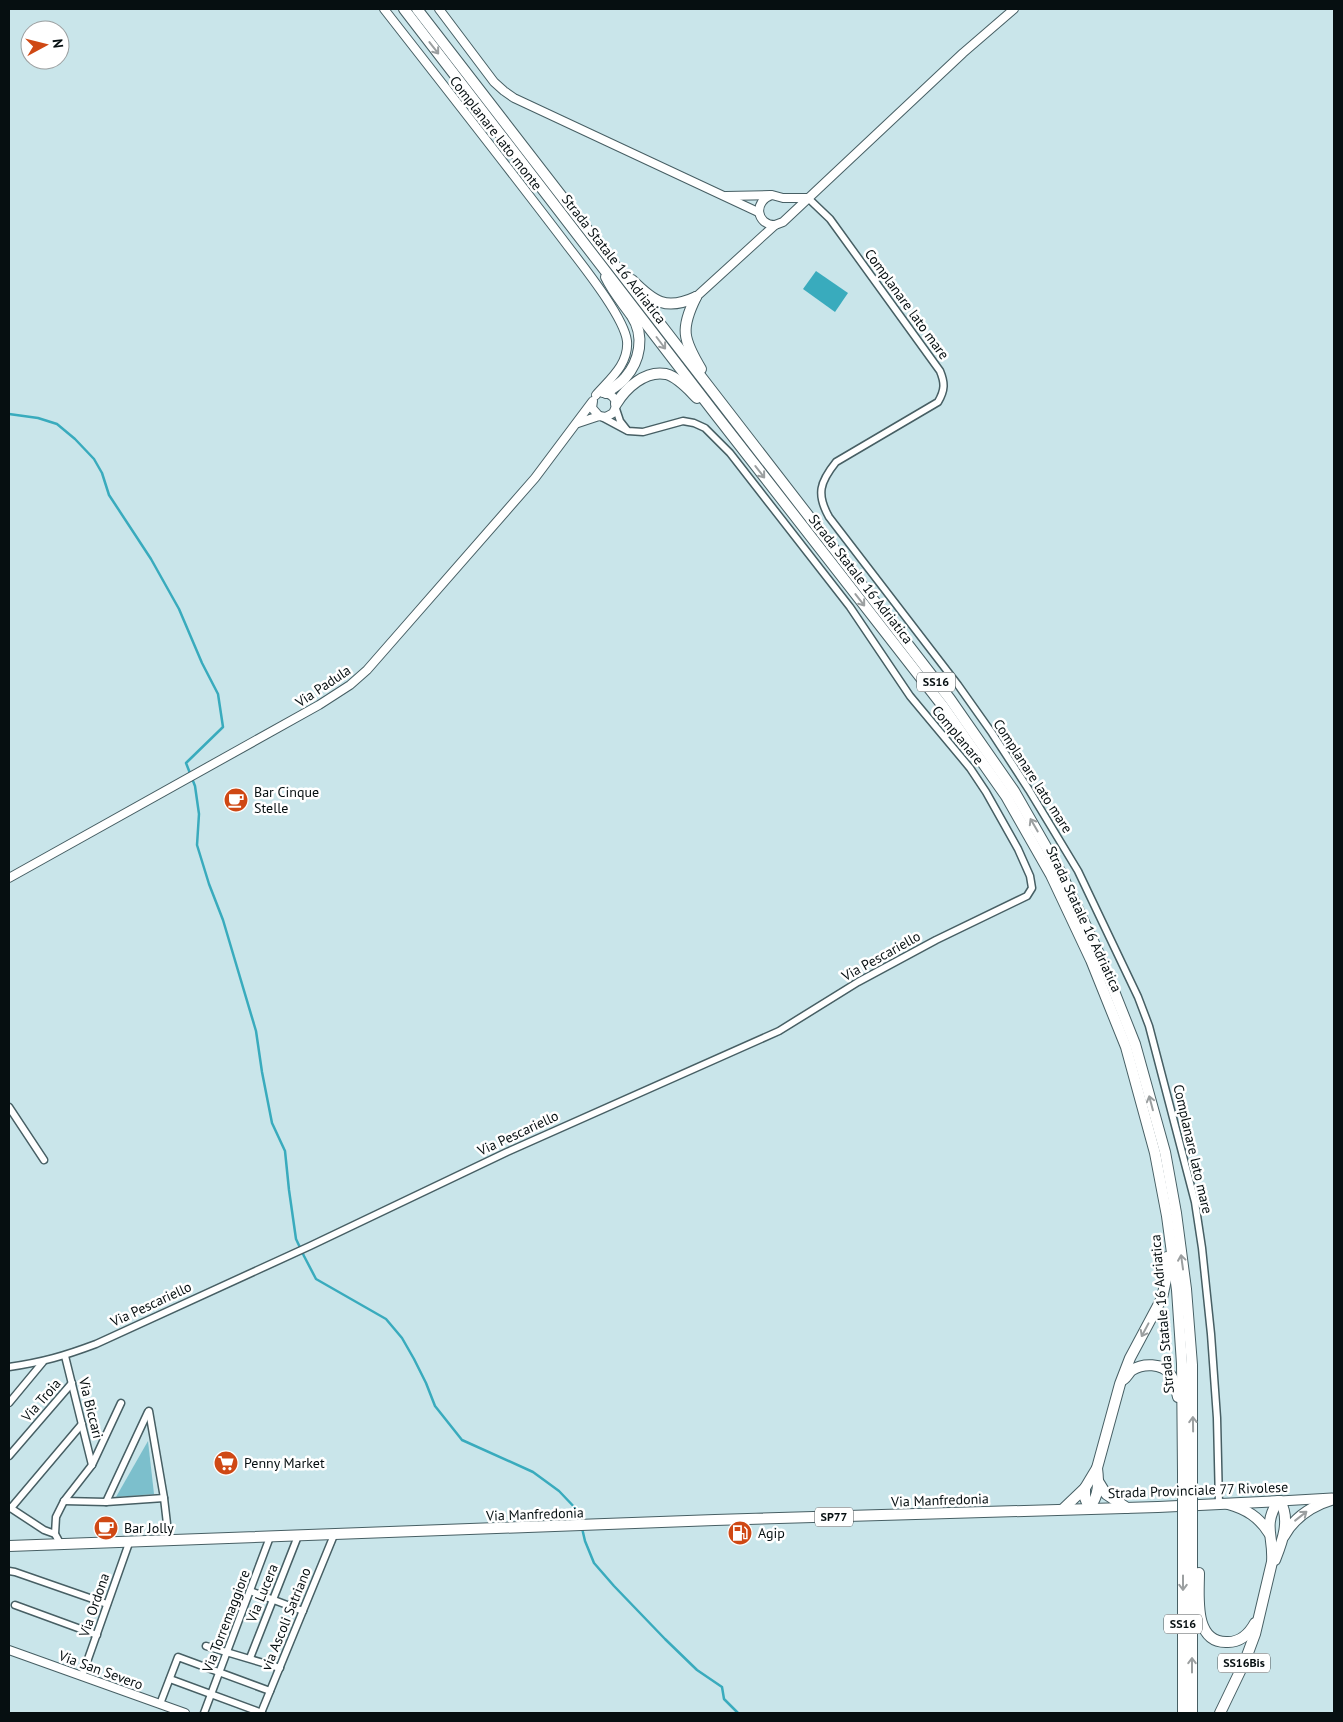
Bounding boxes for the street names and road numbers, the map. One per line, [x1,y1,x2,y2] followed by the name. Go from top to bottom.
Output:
[446,72,546,194] street label: Complanare lato monte
[558,191,670,327] street label: Strada Statale 16 Adriatica
[861,245,953,363] street label: Complanare lato mare
[805,511,917,647] street label: Strada Statale 16 Adriatica
[291,661,354,712] street label: Via Padula
[917,672,955,692] road number: SS16
[928,702,988,768] street label: Complanare
[989,716,1077,836] street label: Complanare lato mare
[1042,843,1126,995] street label: Strada Statale 16 Adriatica
[838,927,924,986] street label: Via Pescariello
[1169,1083,1217,1215] street label: Complanare lato mare
[474,1106,561,1160] street label: Via Pescariello
[1146,1234,1178,1394] street label: Strada Statale 16 Adriatica
[107,1277,194,1331] street label: Via Pescariello
[17,1375,65,1426] street label: Via Troia
[75,1375,107,1440] street label: Via Biccari
[1108,1478,1288,1502] street label: Strada Provinciale 77 Rivolese
[890,1489,989,1511] street label: Via Manfredonia
[485,1503,584,1525] street label: Via Manfredonia
[815,1508,853,1526] road number: SP77
[242,1561,282,1626] street label: Via Lucera
[257,1565,315,1673] street label: via Ascoli Satriano
[198,1567,254,1676] street label: Via Torremaggiore
[74,1571,113,1640] street label: Via Ordona
[1164,1615,1202,1634] road number: SS16
[55,1646,146,1694] street label: Via San Severo
[1218,1654,1270,1672] road number: SS16Bis

